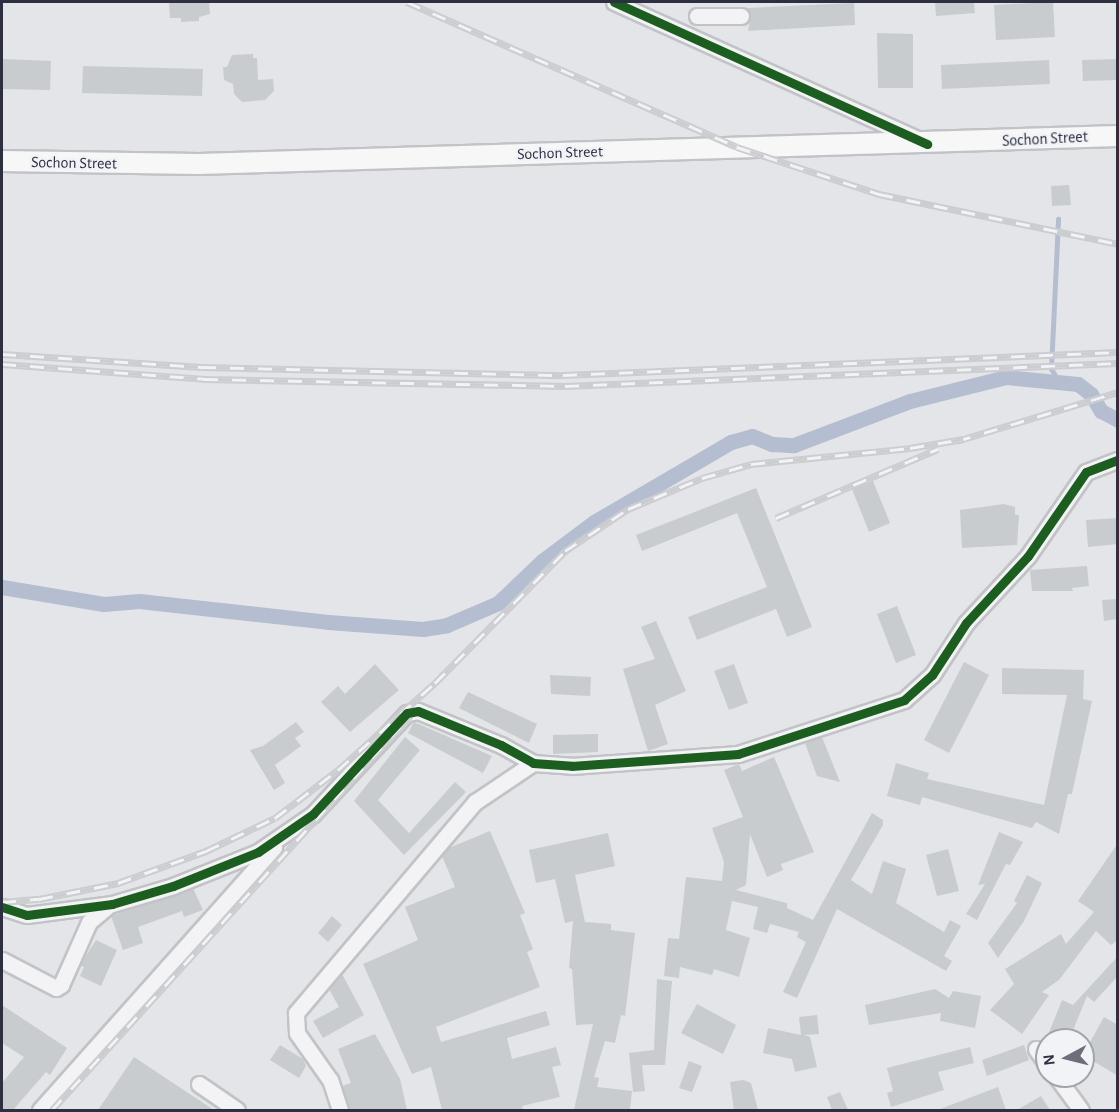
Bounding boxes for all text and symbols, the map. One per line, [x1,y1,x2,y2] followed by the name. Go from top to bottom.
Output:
[1002,127,1088,151] street label: Sochon Street
[517,142,603,164] street label: Sochon Street
[31,153,117,173] street label: Sochon Street
[1035,1028,1095,1088] north arrow
[1041,1053,1058,1066] text: N

